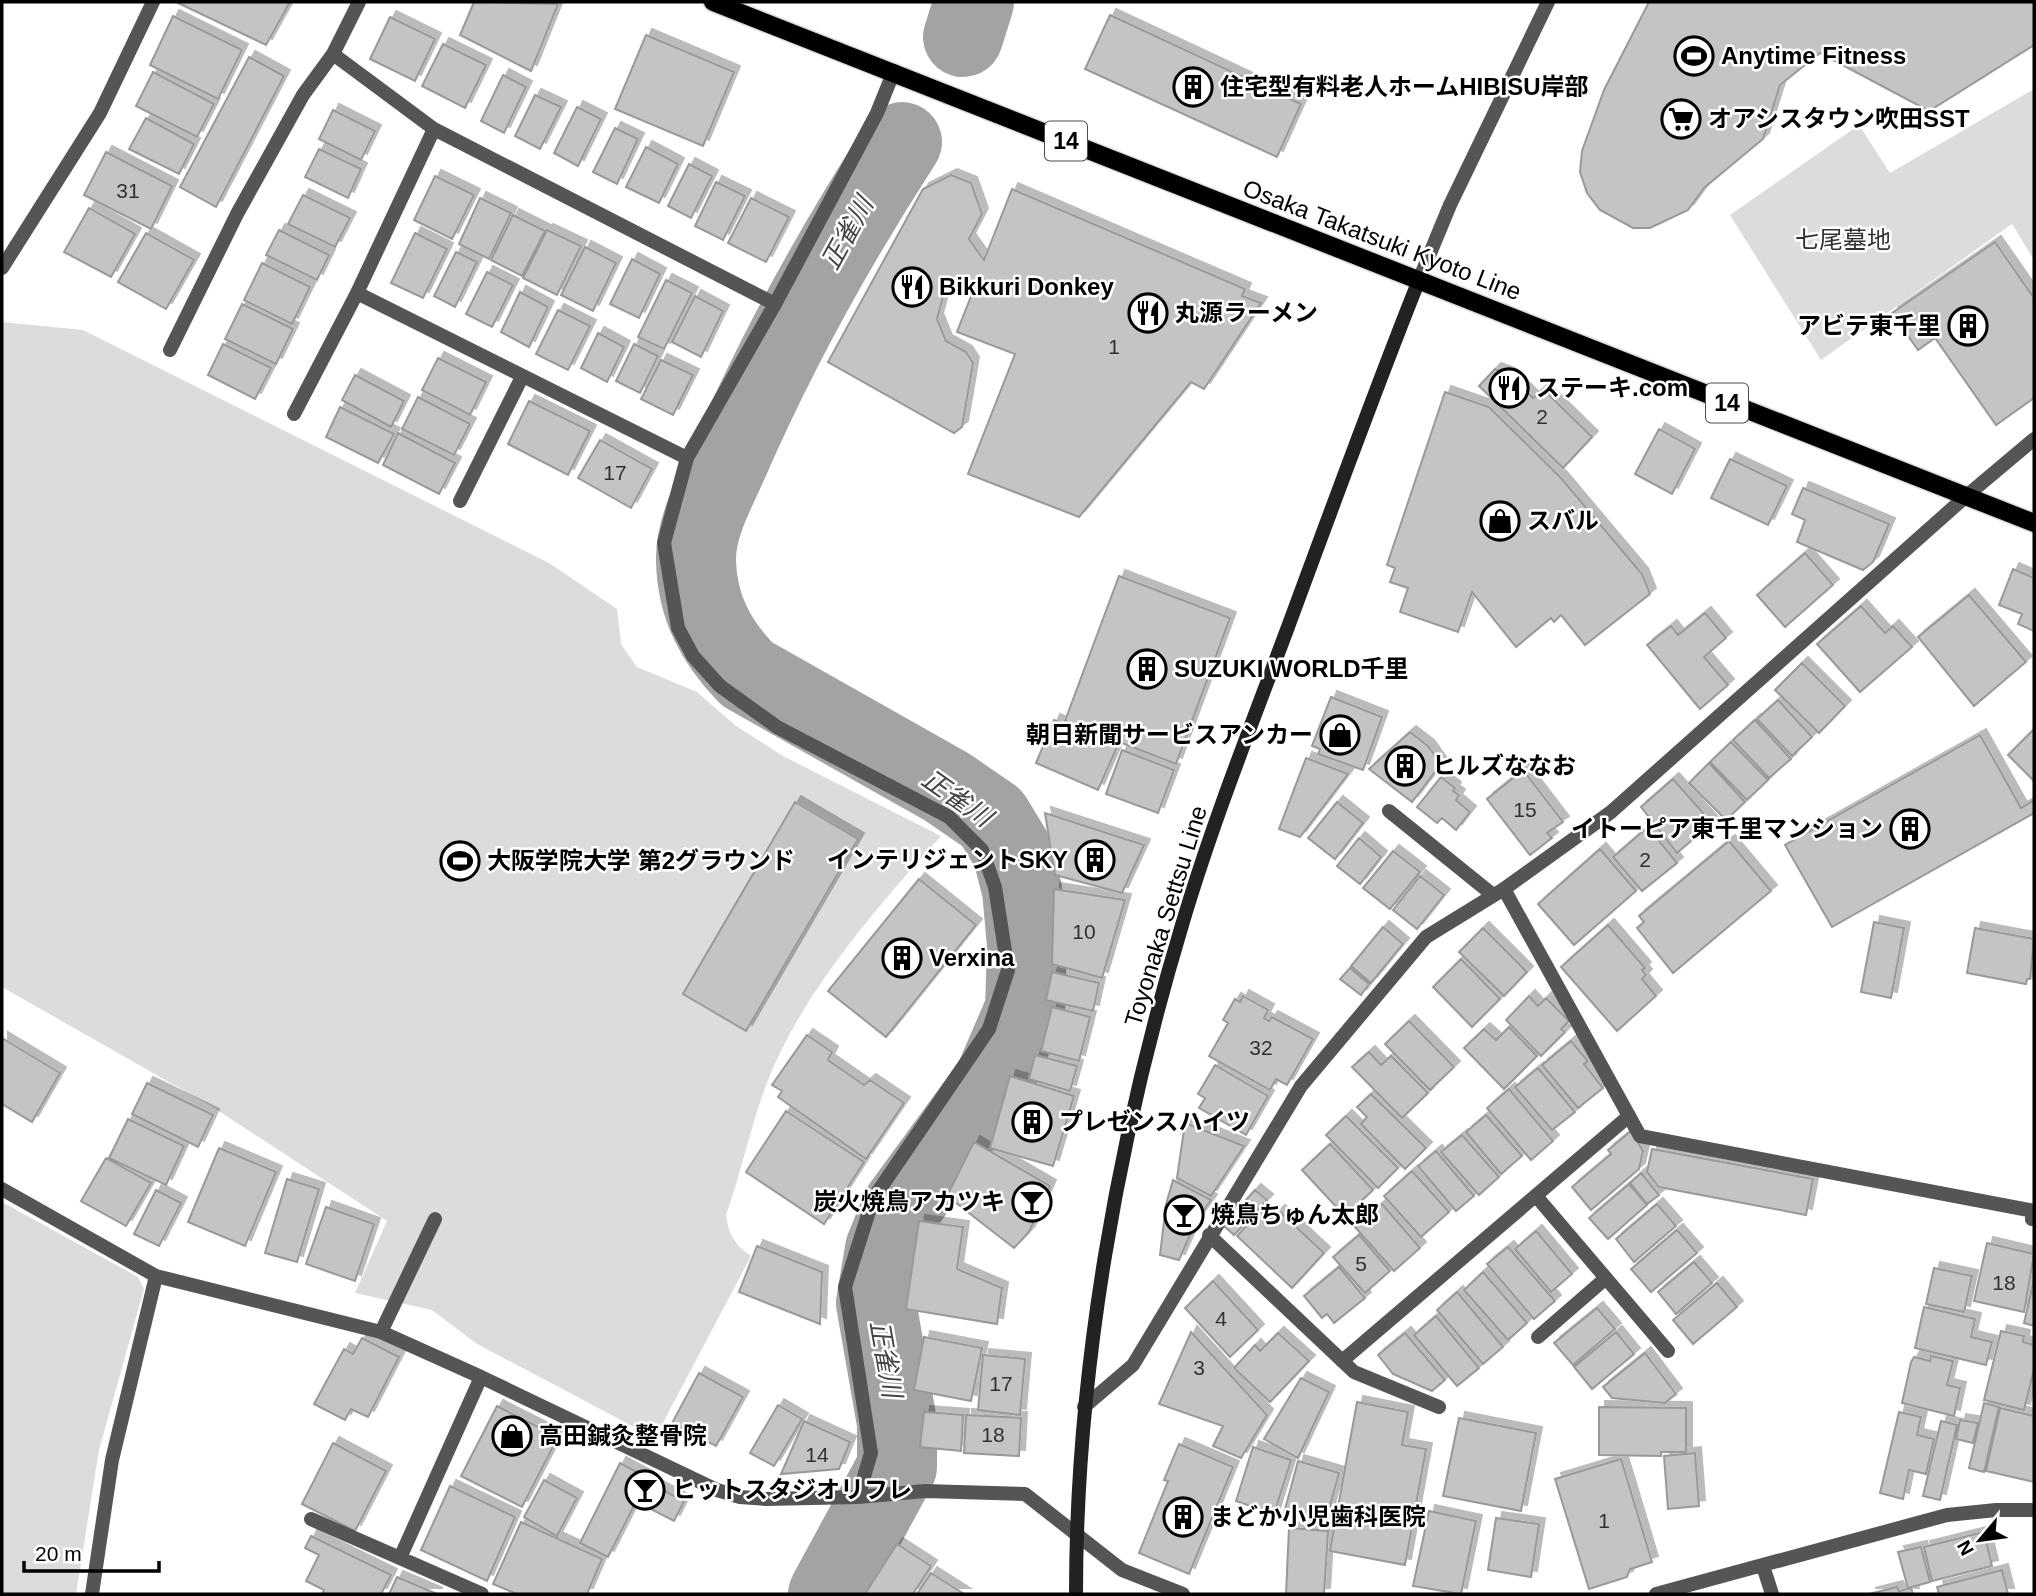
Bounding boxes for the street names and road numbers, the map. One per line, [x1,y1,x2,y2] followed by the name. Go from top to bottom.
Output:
[1045,122,1087,160] road number: 14
[1239,174,1525,305] street label: Osaka Takatsuki Kyoto Line
[1706,384,1748,422] road number: 14
[1119,802,1212,1030] street label: Toyonaka Settsu Line

